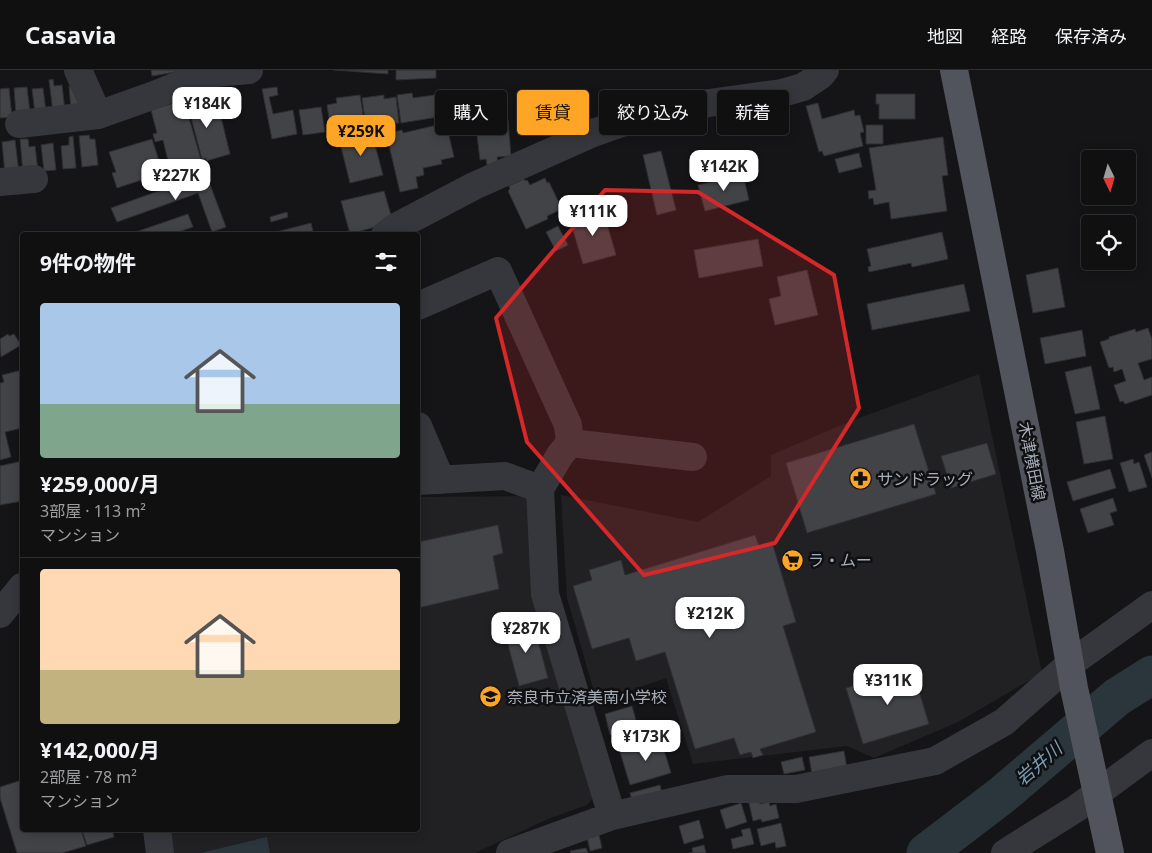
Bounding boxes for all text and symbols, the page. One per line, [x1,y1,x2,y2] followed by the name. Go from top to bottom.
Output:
[25,18,116,51] text: Casavia
[927,24,963,48] text: 地図
[991,24,1027,48] text: 経路
[1055,24,1127,48] text: 保存済み
[172,87,242,129] pin: ¥184K
[435,90,507,135] chip: 購入
[517,90,589,135] chip: 賃貸
[599,90,707,135] chip: 絞り込み
[717,90,789,135] chip: 新着
[183,92,231,114] text: ¥184K
[326,114,396,157] pin: ¥259K
[337,120,385,142] text: ¥259K
[689,150,759,192] pin: ¥142K
[1081,150,1136,205] north arrow
[1081,150,1136,270] map controls
[700,155,748,177] text: ¥142K
[141,158,211,201] pin: ¥227K
[152,164,200,186] text: ¥227K
[558,194,628,237] pin: ¥111K
[569,200,617,222] text: ¥111K
[1081,215,1136,270] button: locate
[372,248,400,276] icon: filters
[40,249,136,277] text: 9件の物件
[175,336,265,426] icon: home
[1014,420,1050,502] street label: 木津横田線
[849,467,873,491] pharmacy icon: サンドラッグ
[877,468,973,490] place label: サンドラッグ
[40,470,160,498] text: ¥259,000/月
[40,500,146,522] text: 3部屋 · 113 m²
[40,524,120,546] text: マンション
[780,548,804,572] supermarket icon: ラ・ムー
[808,549,872,571] place label: ラ・ムー
[675,596,745,639] pin: ¥212K
[175,601,265,691] icon: home
[686,602,734,624] text: ¥212K
[491,612,561,654] pin: ¥287K
[502,617,550,639] text: ¥287K
[853,664,923,706] pin: ¥311K
[864,669,912,691] text: ¥311K
[479,685,503,709] school or university icon: 奈良市立済美南小学校
[507,686,667,708] place label: 奈良市立済美南小学校
[611,720,681,762] pin: ¥173K
[622,725,670,747] text: ¥173K
[1010,735,1068,790] water label: 岩井川
[40,736,160,764] text: ¥142,000/月
[40,766,137,788] text: 2部屋 · 78 m²
[40,790,120,812] text: マンション

